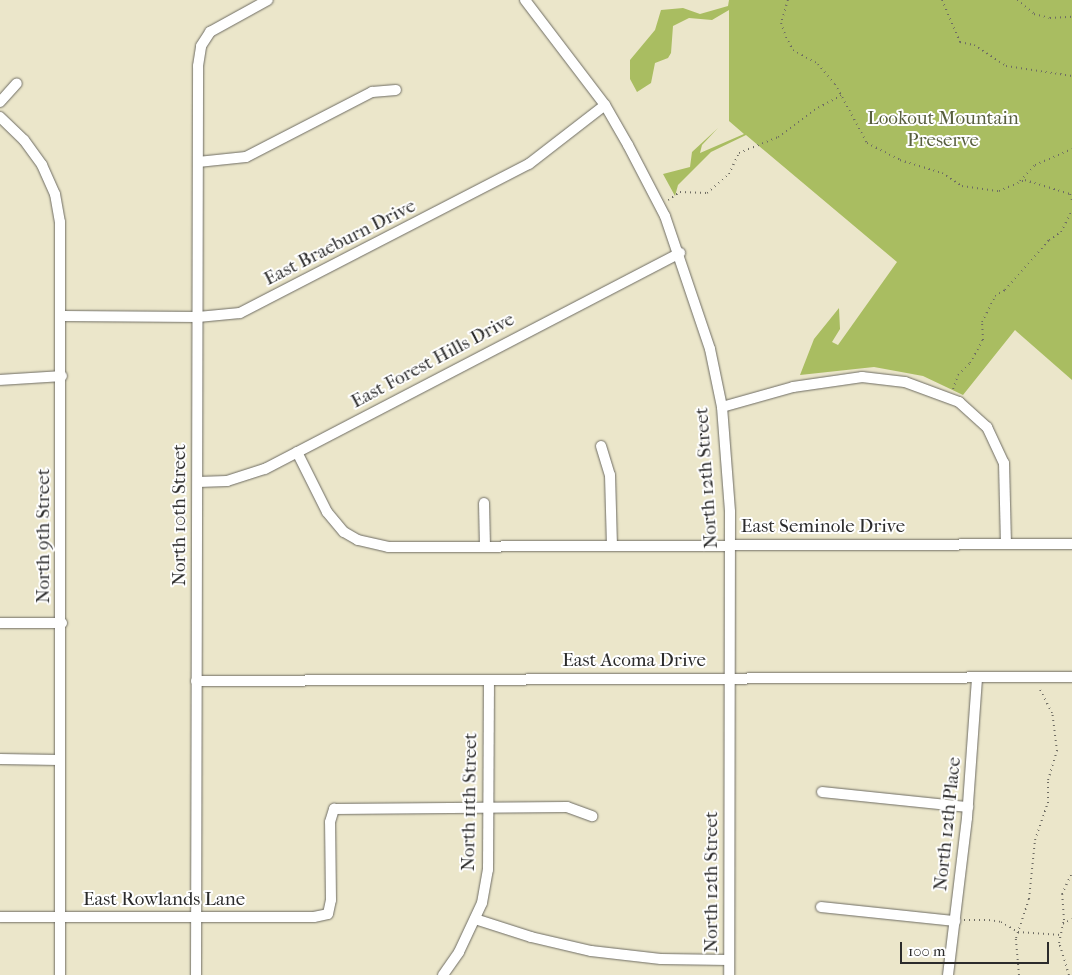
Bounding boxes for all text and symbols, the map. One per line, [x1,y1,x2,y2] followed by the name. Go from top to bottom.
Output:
[867,108,1019,152] park label: Lookout Mountain Preserve
[260,195,420,291] street label: East Braeburn Drive
[347,308,519,414] street label: East Forest Hills Drive
[691,407,723,549] street label: North 12th Street
[169,444,191,586] street label: North 10th Street
[33,469,55,603] street label: North 9th Street
[741,516,905,538] street label: East Seminole Drive
[562,650,706,672] street label: East Acoma Drive
[457,733,483,871] street label: North 11th Street
[930,756,966,892] street label: North 12th Place
[701,811,723,953] street label: North 12th Street
[83,889,245,911] street label: East Rowlands Lane
[902,932,1051,964] scale bar
[908,942,946,960] text: 100 m

